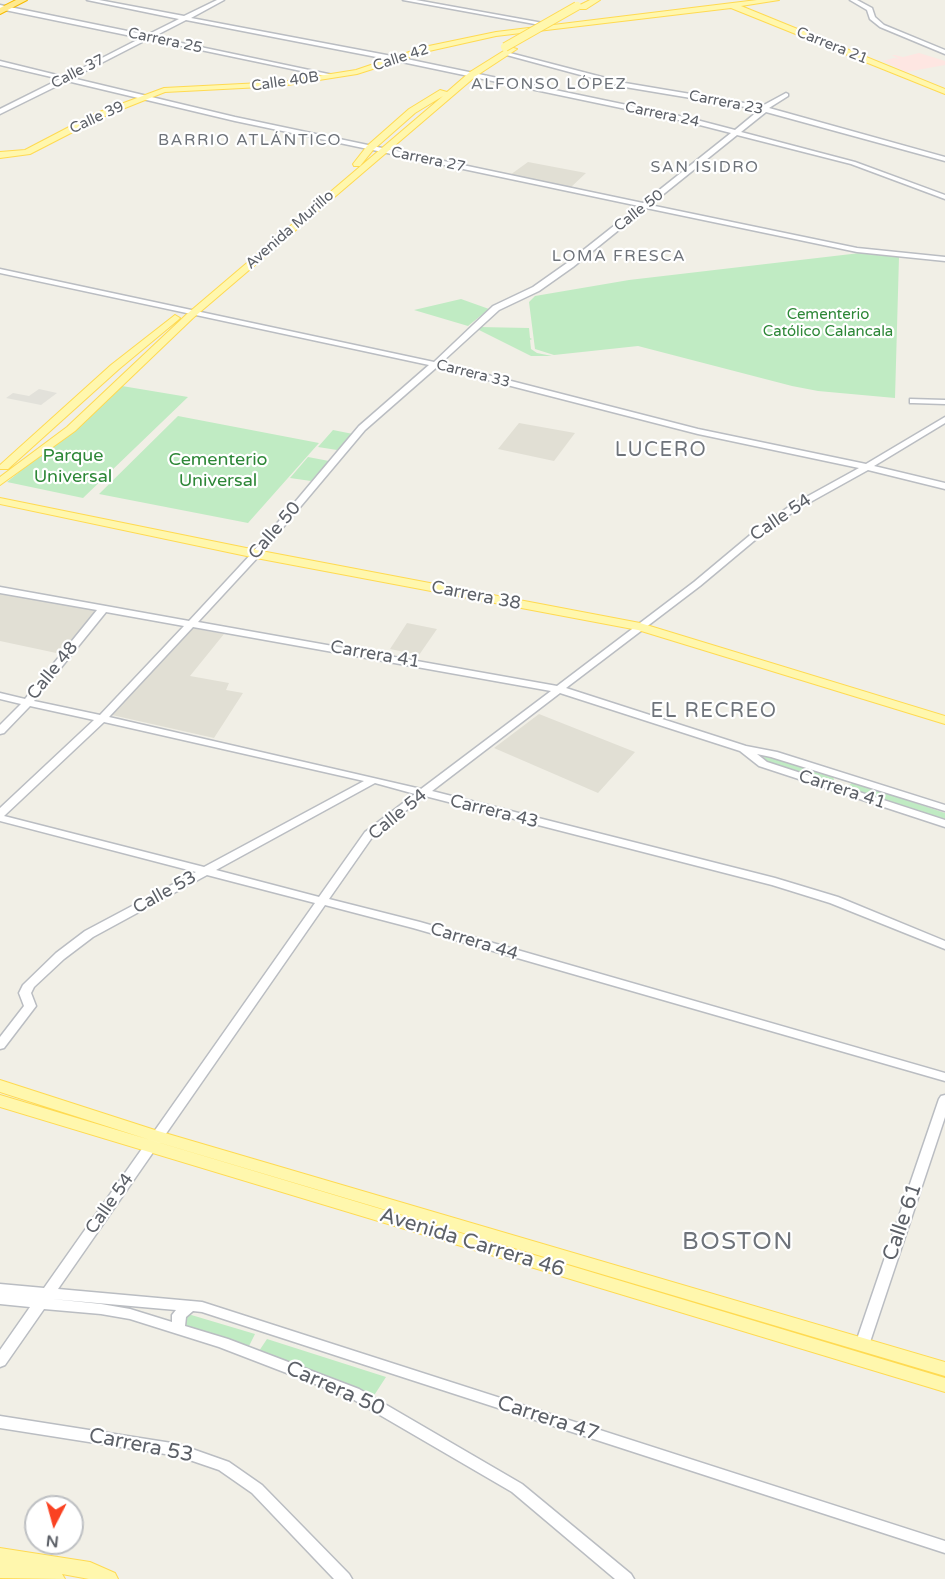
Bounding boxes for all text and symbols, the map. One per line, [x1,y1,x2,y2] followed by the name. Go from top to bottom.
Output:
[126,24,204,58] street label: Carrera 25
[794,24,870,68] street label: Carrera 21
[371,41,431,75] street label: Calle 42
[48,51,108,93] street label: Calle 37
[250,68,320,96] street label: Calle 40B
[471,75,627,95] district label: ALFONSO LÓPEZ
[687,87,765,119] street label: Carrera 23
[67,98,127,138] street label: Calle 39
[623,98,701,132] street label: Carrera 24
[158,131,342,151] district label: BARRIO ATLÁNTICO
[389,143,467,177] street label: Carrera 27
[650,158,760,178] district label: SAN ISIDRO
[611,186,667,236] street label: Calle 50
[242,187,338,273] street label: Avenida Murillo
[552,247,686,267] district label: LOMA FRESCA
[763,306,893,341] park label: Cementerio Católico Calancala
[434,356,512,392] street label: Carrera 33
[615,439,707,463] district label: LUCERO
[34,445,112,488] park label: Parque Universal
[168,449,268,492] park label: Cementerio Universal
[746,490,816,546] street label: Calle 54
[244,498,306,564] street label: Calle 50
[429,577,523,615] street label: Carrera 38
[328,636,422,674] street label: Carrera 41
[23,637,83,705] street label: Calle 48
[651,700,777,724] district label: EL RECREO
[796,766,888,814] street label: Carrera 41
[364,785,432,845] street label: Calle 54
[447,791,541,833] street label: Carrera 43
[130,867,200,919] street label: Calle 53
[428,918,520,966] street label: Carrera 44
[81,1170,139,1238] street label: Calle 54
[878,1180,928,1264] street label: Calle 61
[376,1203,568,1283] street label: Avenida Carrera 46
[682,1229,794,1257] district label: BOSTON
[282,1356,388,1422] street label: Carrera 50
[494,1391,602,1447] street label: Carrera 47
[87,1424,195,1468] street label: Carrera 53
[24,1495,84,1555] north arrow
[45,1530,60,1552] text: N

